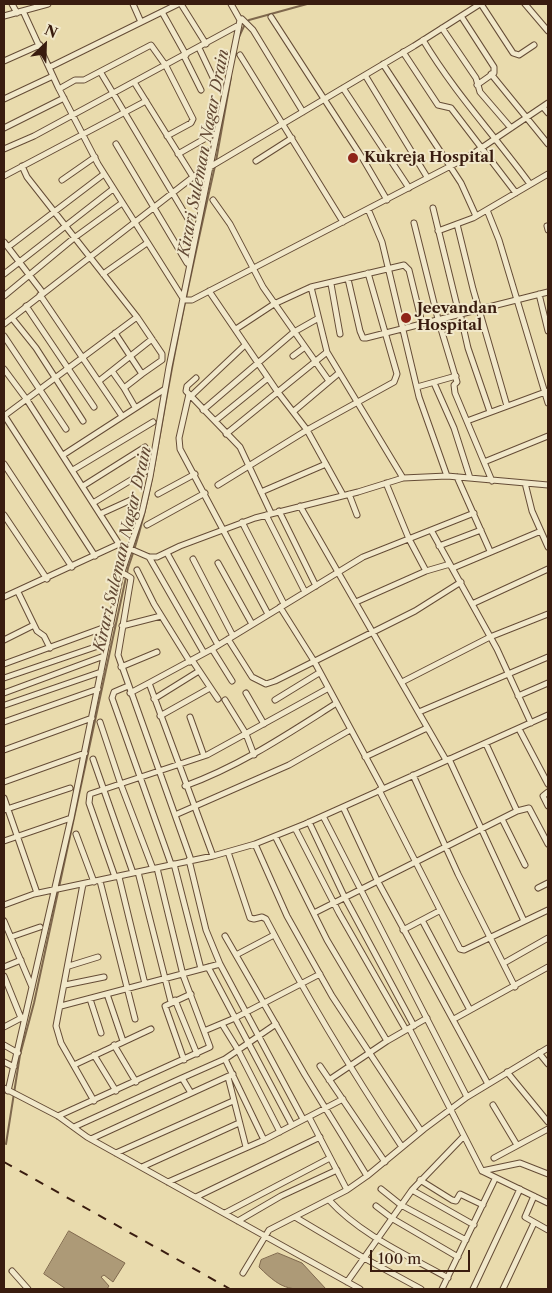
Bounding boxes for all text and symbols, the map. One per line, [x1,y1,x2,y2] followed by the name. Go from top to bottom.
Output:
[20,20,70,70] north arrow
[42,21,60,42] text: N
[175,48,233,258] water label: Kirari Suleman Nagar Drain
[364,149,494,167] place label: Kukreja Hospital
[346,151,360,165] marker: Kukreja Hospital
[417,300,497,335] place label: Jeevandan Hospital
[399,311,413,325] marker: Jeevandan Hospital
[90,444,156,654] water label: Kirari Suleman Nagar Drain
[372,1240,472,1272] scale bar
[378,1249,421,1268] text: 100 m

